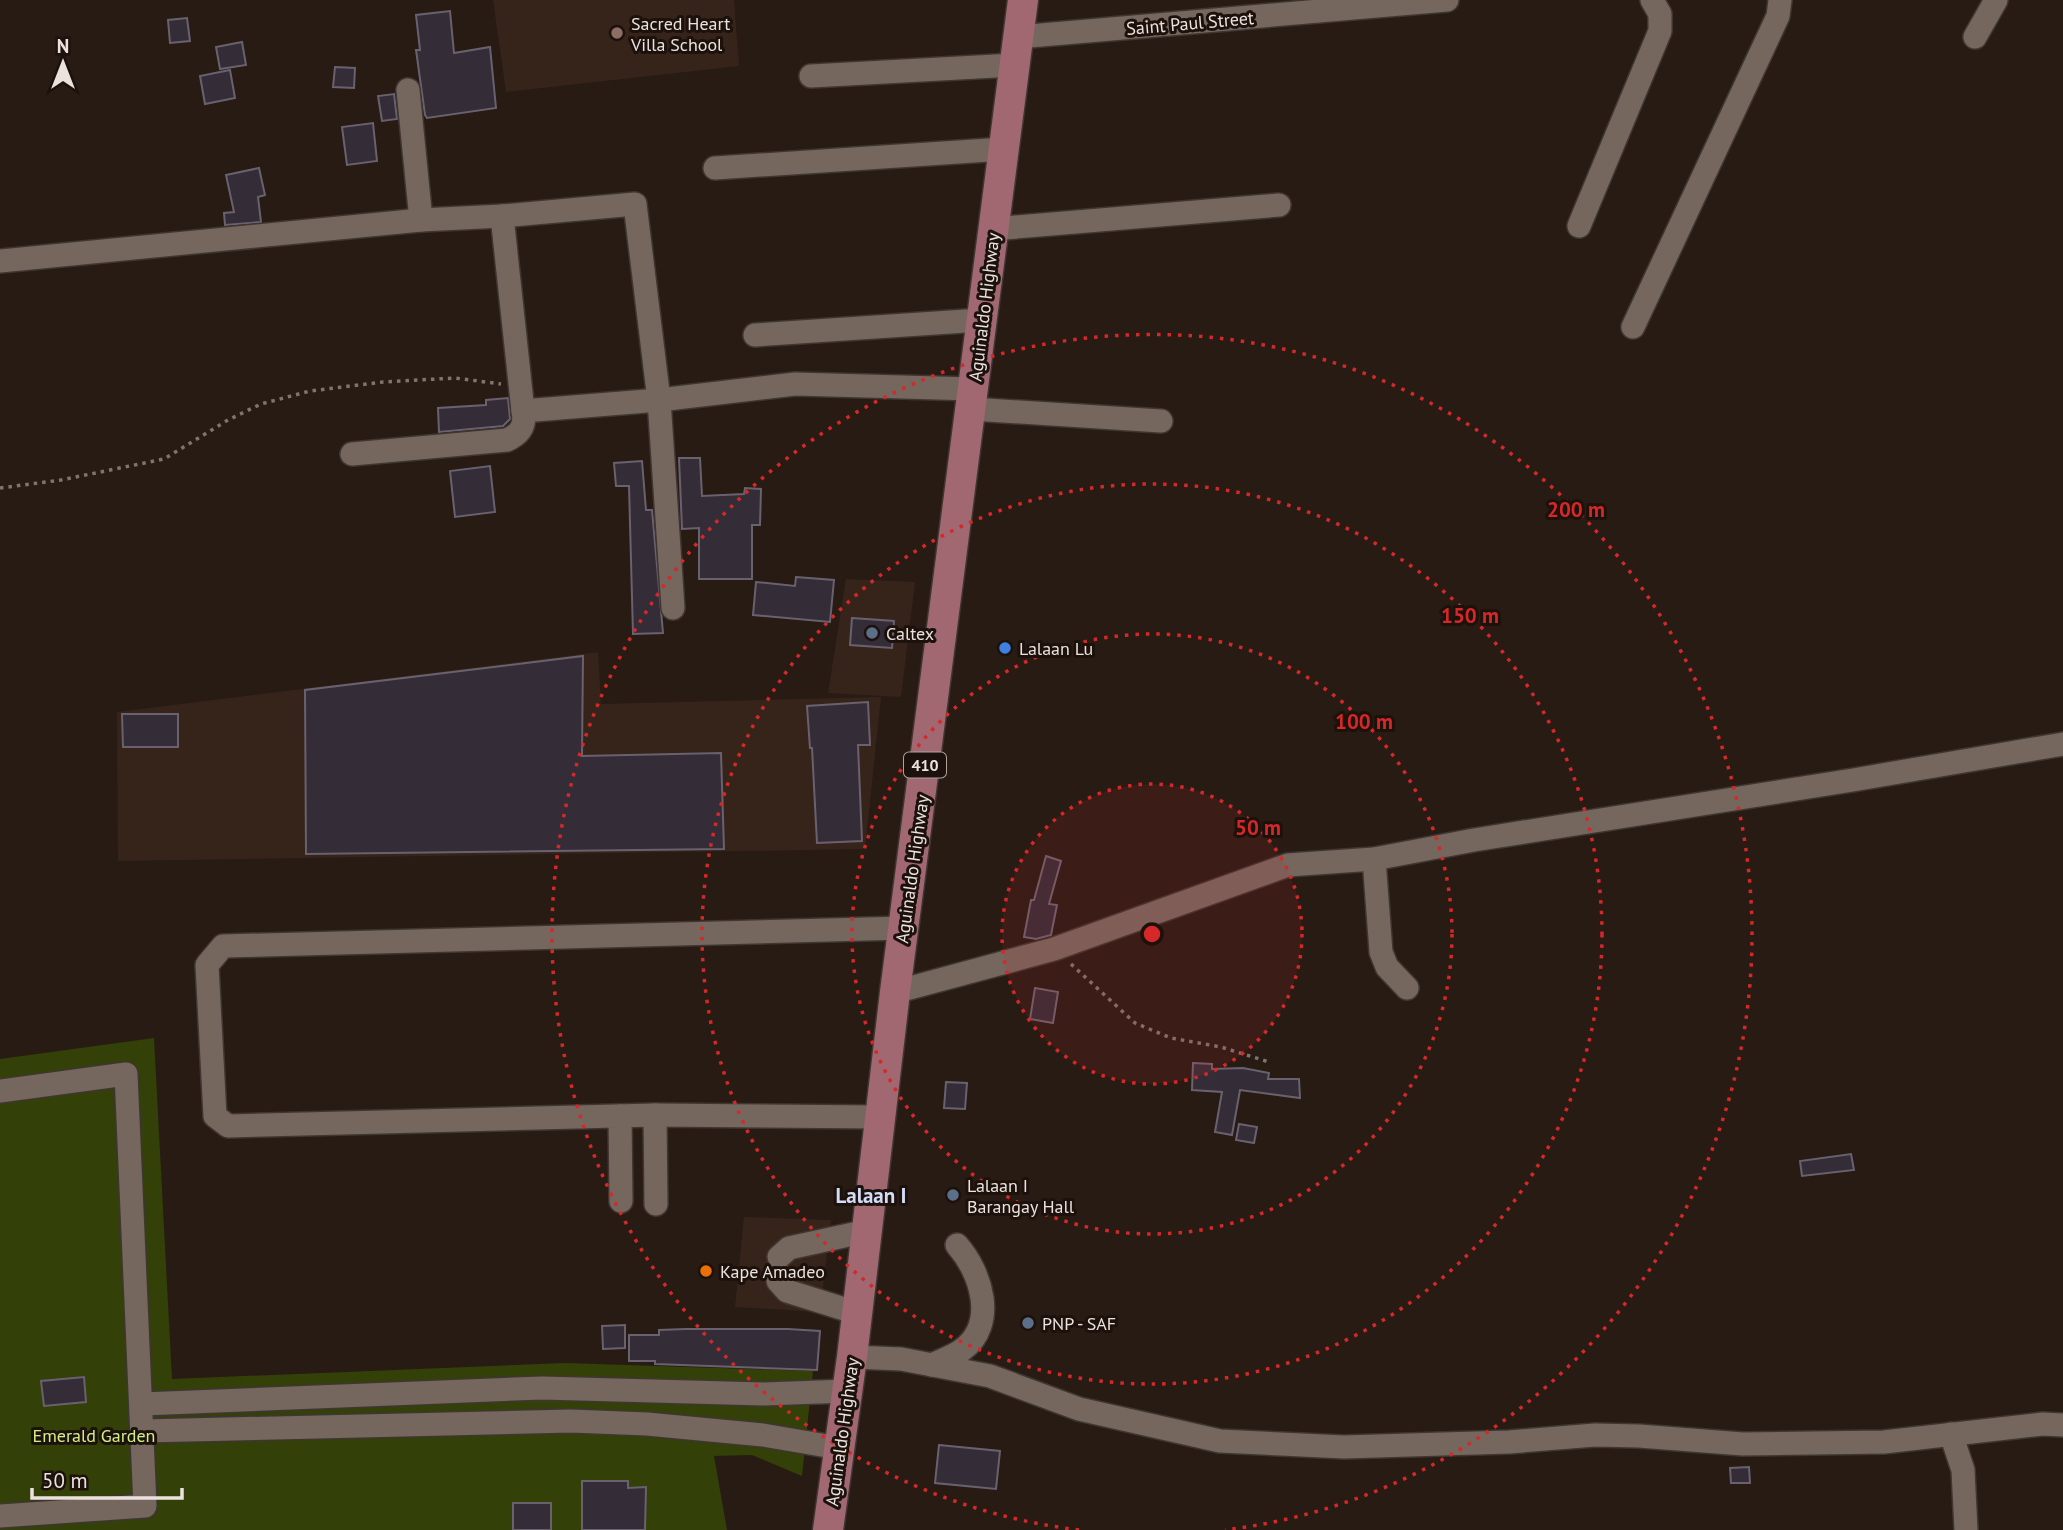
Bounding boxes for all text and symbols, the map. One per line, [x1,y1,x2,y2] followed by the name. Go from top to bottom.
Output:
[1125,6,1255,40] street label: Saint Paul Street
[630,12,730,56] place label: Sacred Heart Villa School
[609,25,625,41] marker: Sacred Heart Villa School
[28,28,98,98] north arrow
[57,34,69,58] text: N
[963,231,1005,383] street label: Aguinaldo Highway
[1547,496,1605,523] text: 200 m
[1441,602,1499,629] text: 150 m
[886,622,934,645] place label: Caltex
[864,625,880,641] marker: Caltex
[1019,637,1093,660] place label: Lalaan Lu
[997,640,1013,656] marker: Lalaan Lu
[1335,708,1393,735] text: 100 m
[904,752,946,778] road number: 410
[890,793,934,945] street label: Aguinaldo Highway
[1235,814,1281,841] text: 50 m
[1140,922,1164,946] centre of rings
[967,1174,1075,1218] place label: Lalaan I Barangay Hall
[836,1182,906,1209] district label: Lalaan I
[945,1187,961,1203] marker: Lalaan I Barangay Hall
[720,1260,825,1283] place label: Kape Amadeo
[698,1263,714,1279] marker: Kape Amadeo
[1042,1312,1116,1335] place label: PNP - SAF
[1020,1315,1036,1331] marker: PNP - SAF
[820,1356,864,1508] street label: Aguinaldo Highway
[33,1424,155,1447] park label: Emerald Garden
[32,1456,182,1500] scale bar
[42,1467,88,1494] text: 50 m

